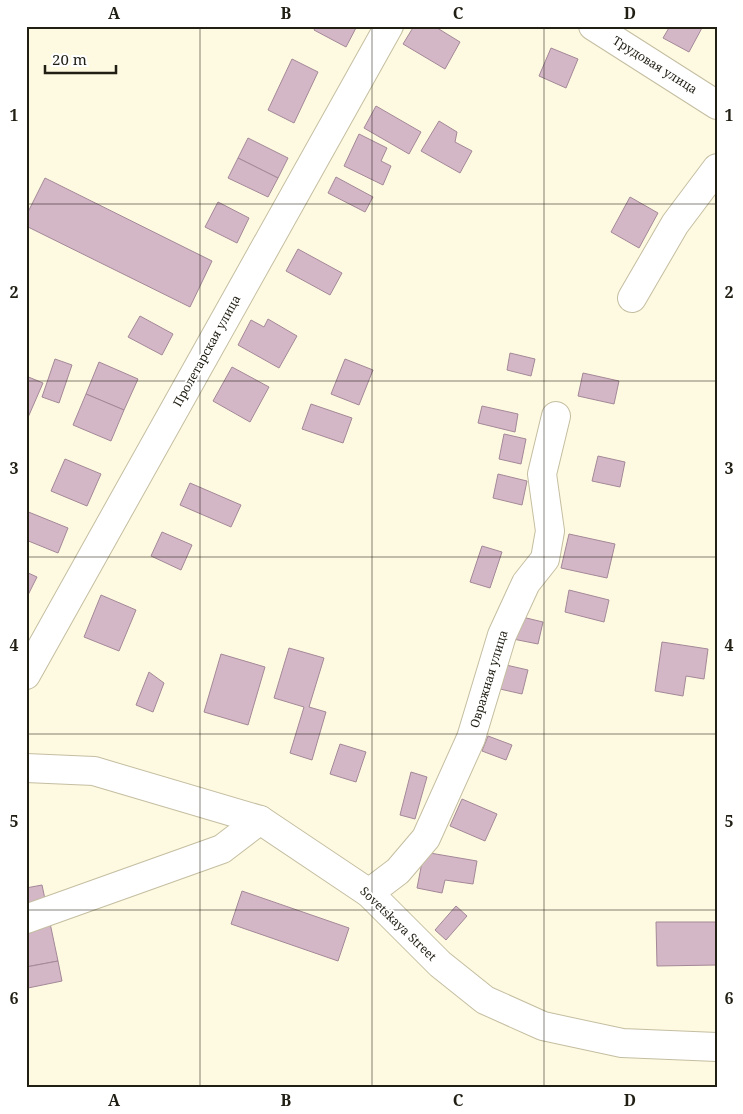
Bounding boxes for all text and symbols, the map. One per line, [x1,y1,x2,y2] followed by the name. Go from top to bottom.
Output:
[108,2,121,24] text: A
[281,2,292,24] text: B
[453,2,464,24] text: C
[624,2,636,24] text: D
[610,32,701,98] street label: Трудовая улица
[45,42,116,74] scale bar
[52,49,87,69] text: 20 m
[9,104,19,126] text: 1
[724,104,734,126] text: 1
[9,281,19,303] text: 2
[724,281,734,303] text: 2
[169,292,244,410] street label: Пролетарская улица
[9,457,19,479] text: 3
[724,457,734,479] text: 3
[466,628,512,730] street label: Овражная улица
[9,634,19,656] text: 4
[724,634,734,656] text: 4
[9,810,19,832] text: 5
[724,810,734,832] text: 5
[356,883,440,965] street label: Sovetskaya Street
[9,987,19,1009] text: 6
[724,987,734,1009] text: 6
[108,1089,121,1111] text: A
[281,1089,292,1111] text: B
[453,1089,464,1111] text: C
[624,1089,636,1111] text: D

